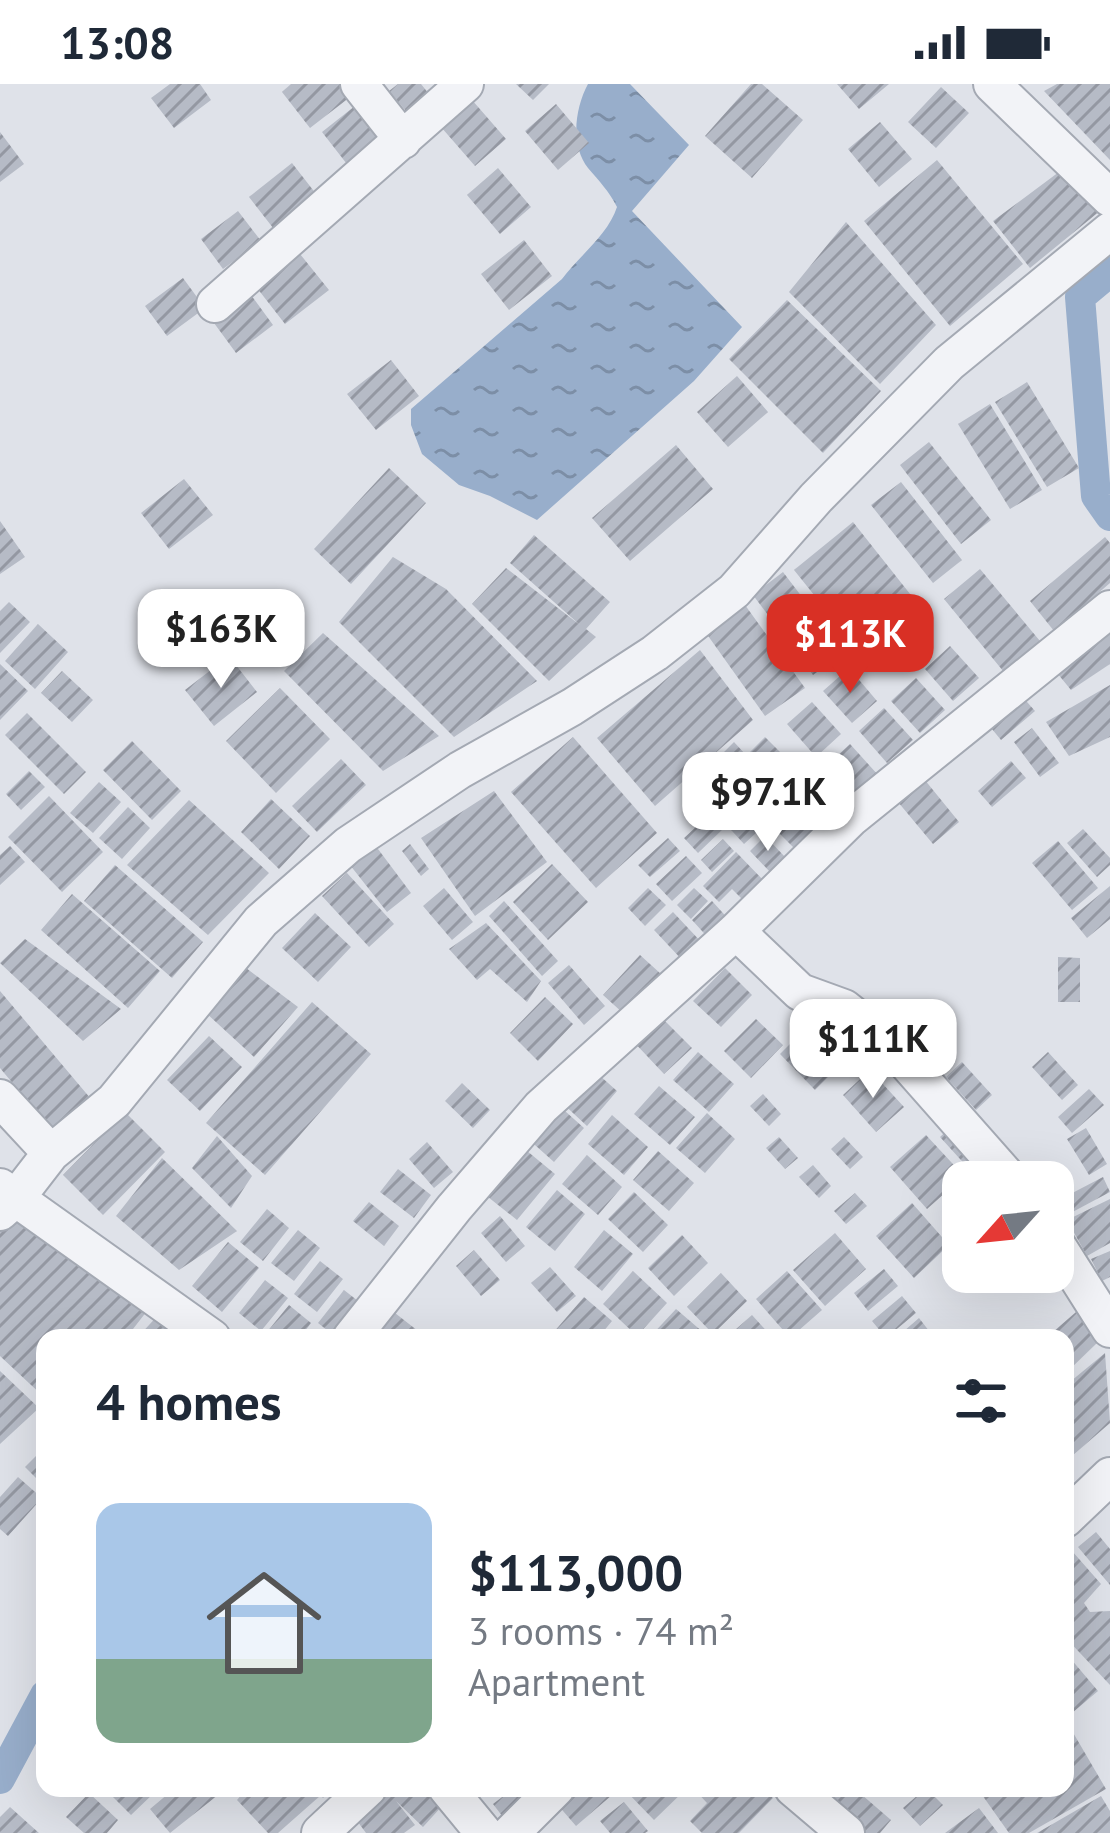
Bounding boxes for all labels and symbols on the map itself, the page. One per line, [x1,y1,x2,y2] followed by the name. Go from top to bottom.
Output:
[137,589,305,691] pin: $163K
[766,594,934,696] pin: $113K
[670,752,866,854] pin: $97.1K
[789,999,957,1101] pin: $111K
[942,1161,1074,1293] north arrow

